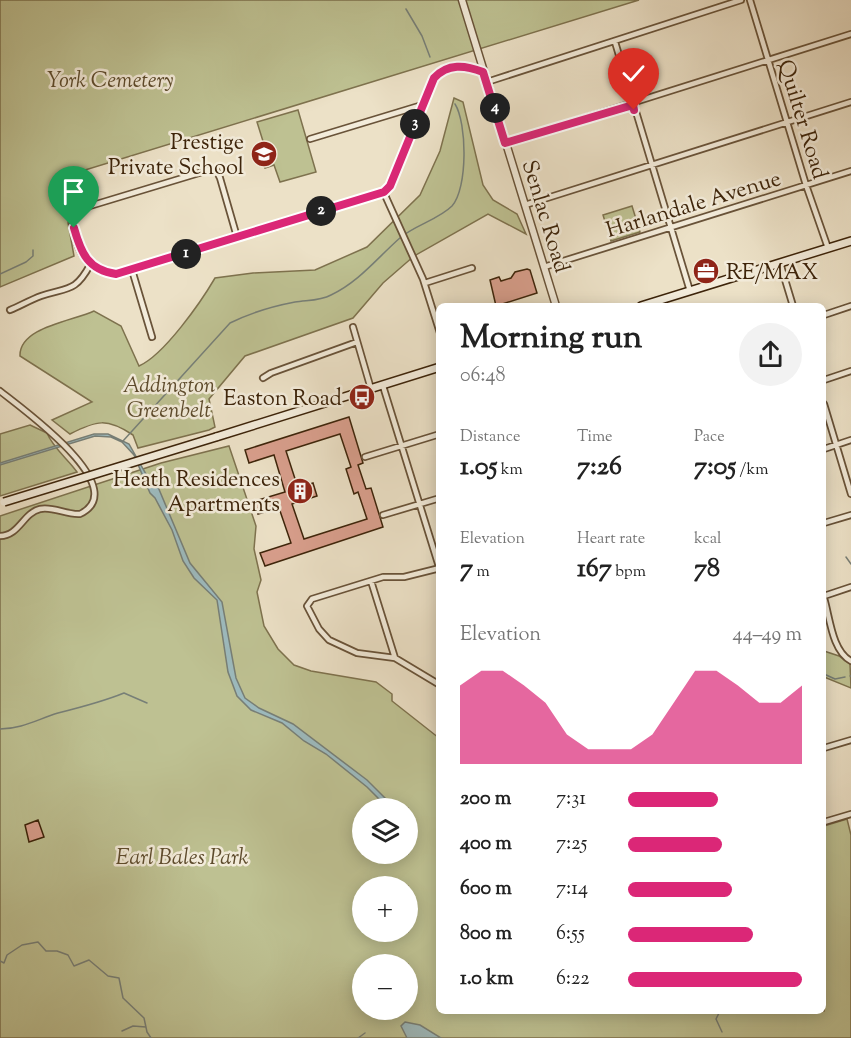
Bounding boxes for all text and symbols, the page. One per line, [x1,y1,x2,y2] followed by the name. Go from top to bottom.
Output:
[608,48,659,110] pin
[768,56,834,184] street label: Quilter Road
[617,57,650,90] icon: check
[47,66,173,98] park label: York Cemetery
[480,93,510,123] pin: 4
[491,96,499,119] text: 4
[400,109,430,139] pin: 3
[412,112,418,135] text: 3
[108,128,244,185] place label: Prestige Private School
[249,139,279,169] school or university icon: Prestige Private School
[512,157,576,277] street label: Senlac Road
[602,164,785,248] street label: Harlandale Avenue
[48,166,99,228] pin
[57,175,90,208] icon: arrive
[306,196,336,226] pin: 2
[317,199,325,222] text: 2
[171,239,201,269] pin: 1
[183,242,189,265] text: 1
[691,256,721,286] office icon: RE/MAX
[726,258,819,290] place label: RE/MAX
[460,315,642,363] text: Morning run
[739,323,802,386] button: share
[460,362,506,391] text: 06:48
[123,371,216,428] park label: Addington Greenbelt
[347,382,377,412] bus stop icon: Easton Road
[223,384,342,416] place label: Easton Road
[460,426,520,449] text: Distance
[577,426,613,449] text: Time
[694,426,725,449] text: Pace
[460,449,497,486] text: 1.05
[577,449,622,486] text: 7:26
[694,449,736,486] text: 7:05
[497,459,523,482] text: km
[736,459,769,482] text: /km
[113,465,280,522] place label: Heath Residences Apartments
[285,476,315,506] building icon: Heath Residences Apartments
[460,528,525,551] text: Elevation
[577,528,645,551] text: Heart rate
[694,528,722,551] text: kcal
[460,551,473,588] text: 7
[577,551,612,588] text: 167
[694,551,720,588] text: 78
[473,561,490,584] text: m
[612,561,646,584] text: bpm
[460,621,541,650] text: Elevation
[733,621,802,650] text: 44–49 m
[460,785,511,814] text: 200 m
[556,785,586,814] text: 7:31
[352,798,418,1020] map controls
[352,798,418,864] button: layers
[460,830,512,859] text: 400 m
[556,830,587,859] text: 7:25
[116,843,249,875] park label: Earl Bales Park
[460,875,512,904] text: 600 m
[556,875,588,904] text: 7:14
[352,876,418,942] button: +
[460,920,512,949] text: 800 m
[556,920,585,949] text: 6:55
[352,954,418,1020] button: −
[460,965,514,994] text: 1.0 km
[556,965,590,994] text: 6:22

